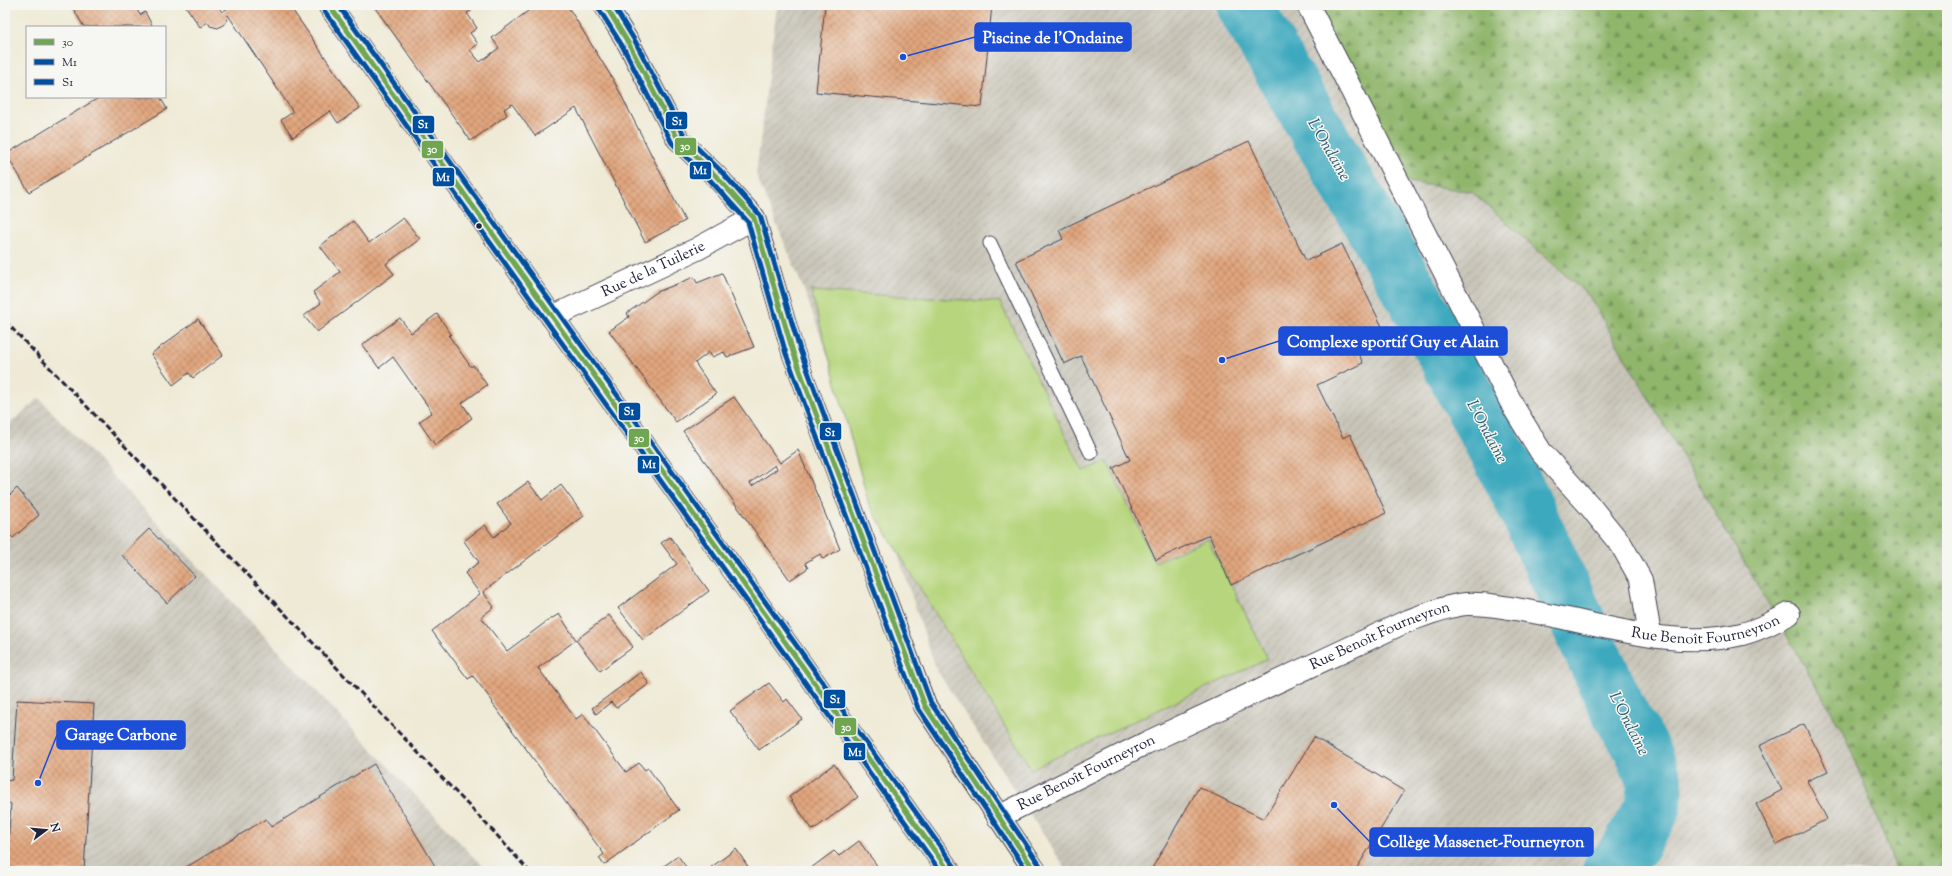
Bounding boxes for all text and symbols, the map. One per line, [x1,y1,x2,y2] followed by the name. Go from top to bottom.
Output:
[975,23,1131,51] callout: Piscine de l'Ondaine
[26,26,166,98] legend
[983,28,1124,51] text: Piscine de l'Ondaine
[62,34,73,52] text: 30
[62,54,77,72] text: M1
[62,74,73,92] text: S1
[665,111,688,130] line badge: S1
[672,114,682,130] text: S1
[1301,114,1355,186] water label: L'Ondaine
[412,115,435,134] line badge: S1
[418,117,428,133] text: S1
[674,137,697,156] line badge: 30
[680,139,690,155] text: 30
[421,140,444,159] line badge: 30
[427,142,437,158] text: 30
[689,161,712,180] line badge: M1
[692,163,707,179] text: M1
[432,167,455,187] line badge: M1
[435,170,450,186] text: M1
[474,221,484,231] unlabelled marker
[598,236,709,303] street label: Rue de la Tuilerie
[1279,327,1507,355] callout: Complexe sportif Guy et Alain
[1287,332,1499,355] text: Complexe sportif Guy et Alain
[1460,396,1512,468] water label: L'Ondaine
[618,402,641,421] line badge: S1
[624,404,634,420] text: S1
[819,422,842,441] line badge: S1
[825,425,835,441] text: S1
[628,428,650,448] line badge: 30
[634,431,644,447] text: 30
[637,455,660,474] line badge: M1
[641,457,656,473] text: M1
[1306,597,1453,676] street label: Rue Benoît Fourneyron
[1630,610,1784,650] street label: Rue Benoît Fourneyron
[1602,688,1654,760] water label: L'Ondaine
[823,689,846,709] line badge: S1
[830,692,840,708] text: S1
[834,717,857,736] line badge: 30
[841,720,851,736] text: 30
[57,721,185,749] callout: Garage Carbone
[65,725,177,748] text: Garage Carbone
[1014,730,1159,816] street label: Rue Benoît Fourneyron
[843,742,866,761] line badge: M1
[847,745,862,761] text: M1
[26,810,66,850] north arrow
[45,820,64,834] text: N
[1370,828,1593,856] callout: Collège Massenet-Fourneyron
[1378,832,1585,855] text: Collège Massenet-Fourneyron

